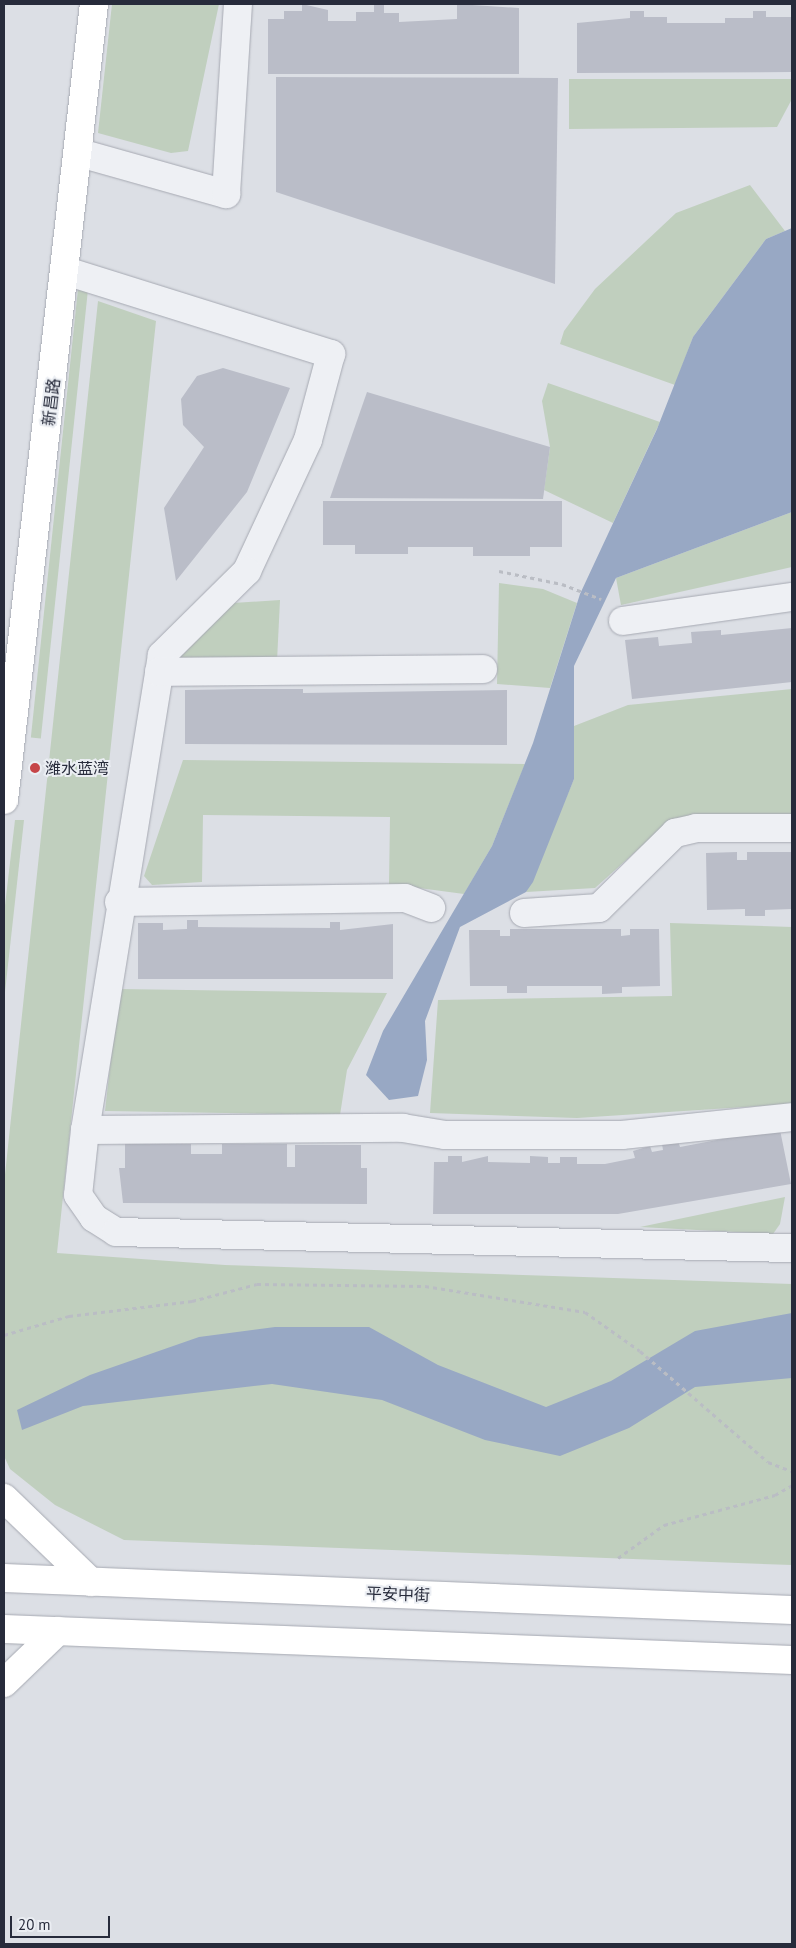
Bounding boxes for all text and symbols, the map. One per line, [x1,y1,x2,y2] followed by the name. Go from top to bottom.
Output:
[39,377,63,427] street label: 新昌路
[45,758,109,778] place label: 潍水蓝湾
[29,762,41,774] marker: 潍水蓝湾
[366,1583,430,1605] street label: 平安中街
[12,1906,112,1938] scale bar
[18,1915,51,1934] text: 20 m

